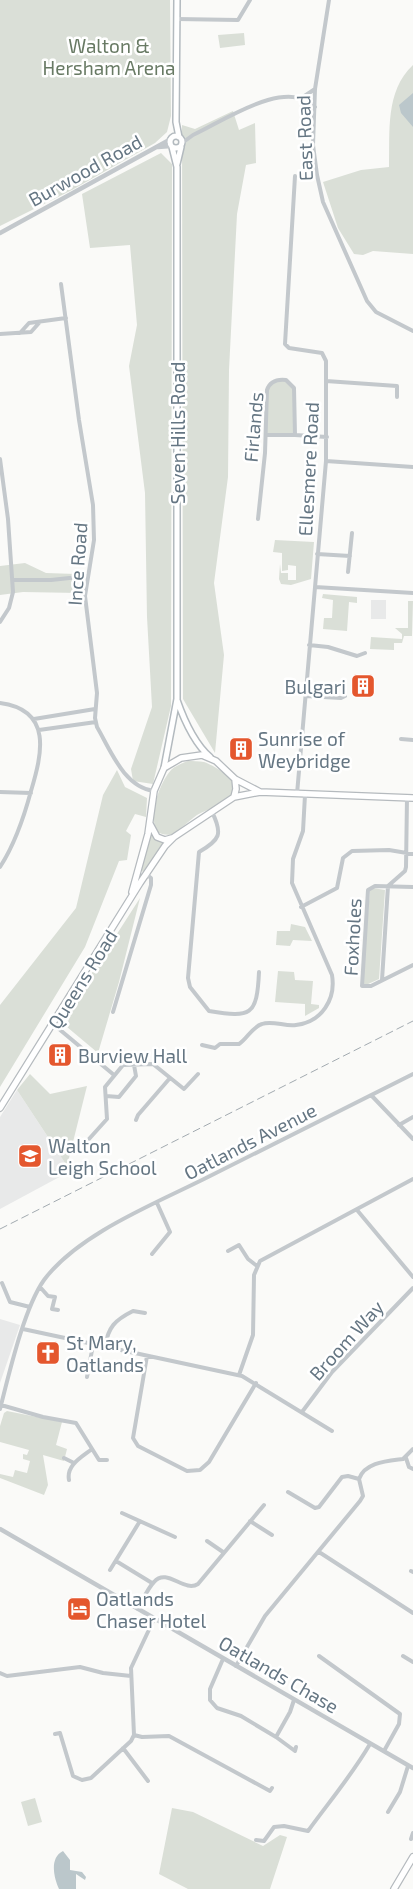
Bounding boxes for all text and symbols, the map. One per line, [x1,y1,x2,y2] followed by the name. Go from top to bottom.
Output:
[43,34,175,79] park label: Walton & Hersham Arena
[291,95,317,181] street label: East Road
[24,129,146,211] street label: Burwood Road
[166,362,189,504] street label: Seven Hills Road
[238,391,268,463] street label: Firlands
[293,401,323,537] street label: Ellesmere Road
[63,522,91,606] street label: Ince Road
[350,673,376,699] building icon: Bulgari
[284,675,346,698] place label: Bulgari
[258,727,351,772] place label: Sunrise of Weybridge
[228,736,254,762] building icon: Sunrise of Weybridge
[338,898,366,976] street label: Foxholes
[42,925,122,1033] street label: Queens Road
[47,1042,73,1068] building icon: Burview Hall
[78,1044,187,1067] place label: Burview Hall
[180,1098,320,1184] street label: Oatlands Avenue
[48,1134,157,1179] place label: Walton Leigh School
[17,1143,43,1169] school or university icon: Walton Leigh School
[304,1295,388,1385] street label: Broom Way
[66,1331,144,1376] place label: St Mary, Oatlands
[35,1340,61,1366] church icon: St Mary, Oatlands
[96,1587,207,1632] place label: Oatlands Chaser Hotel
[66,1596,92,1622] hotel icon: Oatlands Chaser Hotel
[215,1630,343,1718] street label: Oatlands Chase

